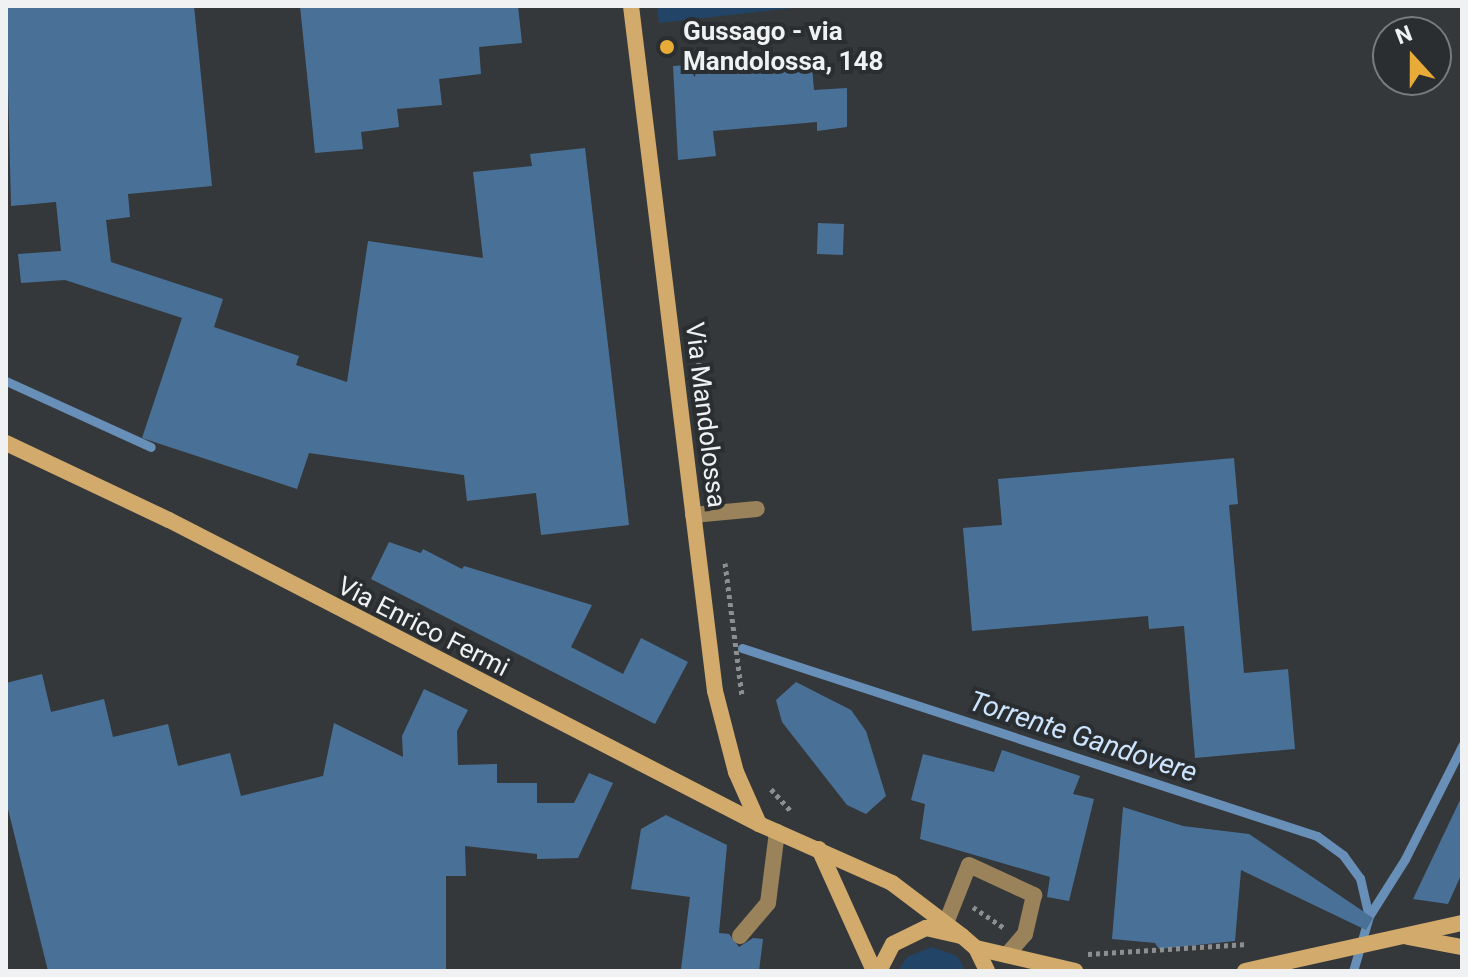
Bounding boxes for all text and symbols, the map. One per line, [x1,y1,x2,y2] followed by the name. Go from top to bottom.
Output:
[683,16,883,78] place label: Gussago - via Mandolossa, 148
[1372,16,1452,96] north arrow
[1392,21,1416,49] text: N
[658,38,676,56] marker: Gussago - via Mandolossa, 148
[678,321,732,509] street label: Via Mandolossa
[332,570,514,684] street label: Via Enrico Fermi
[965,684,1201,790] water label: Torrente Gandovere

